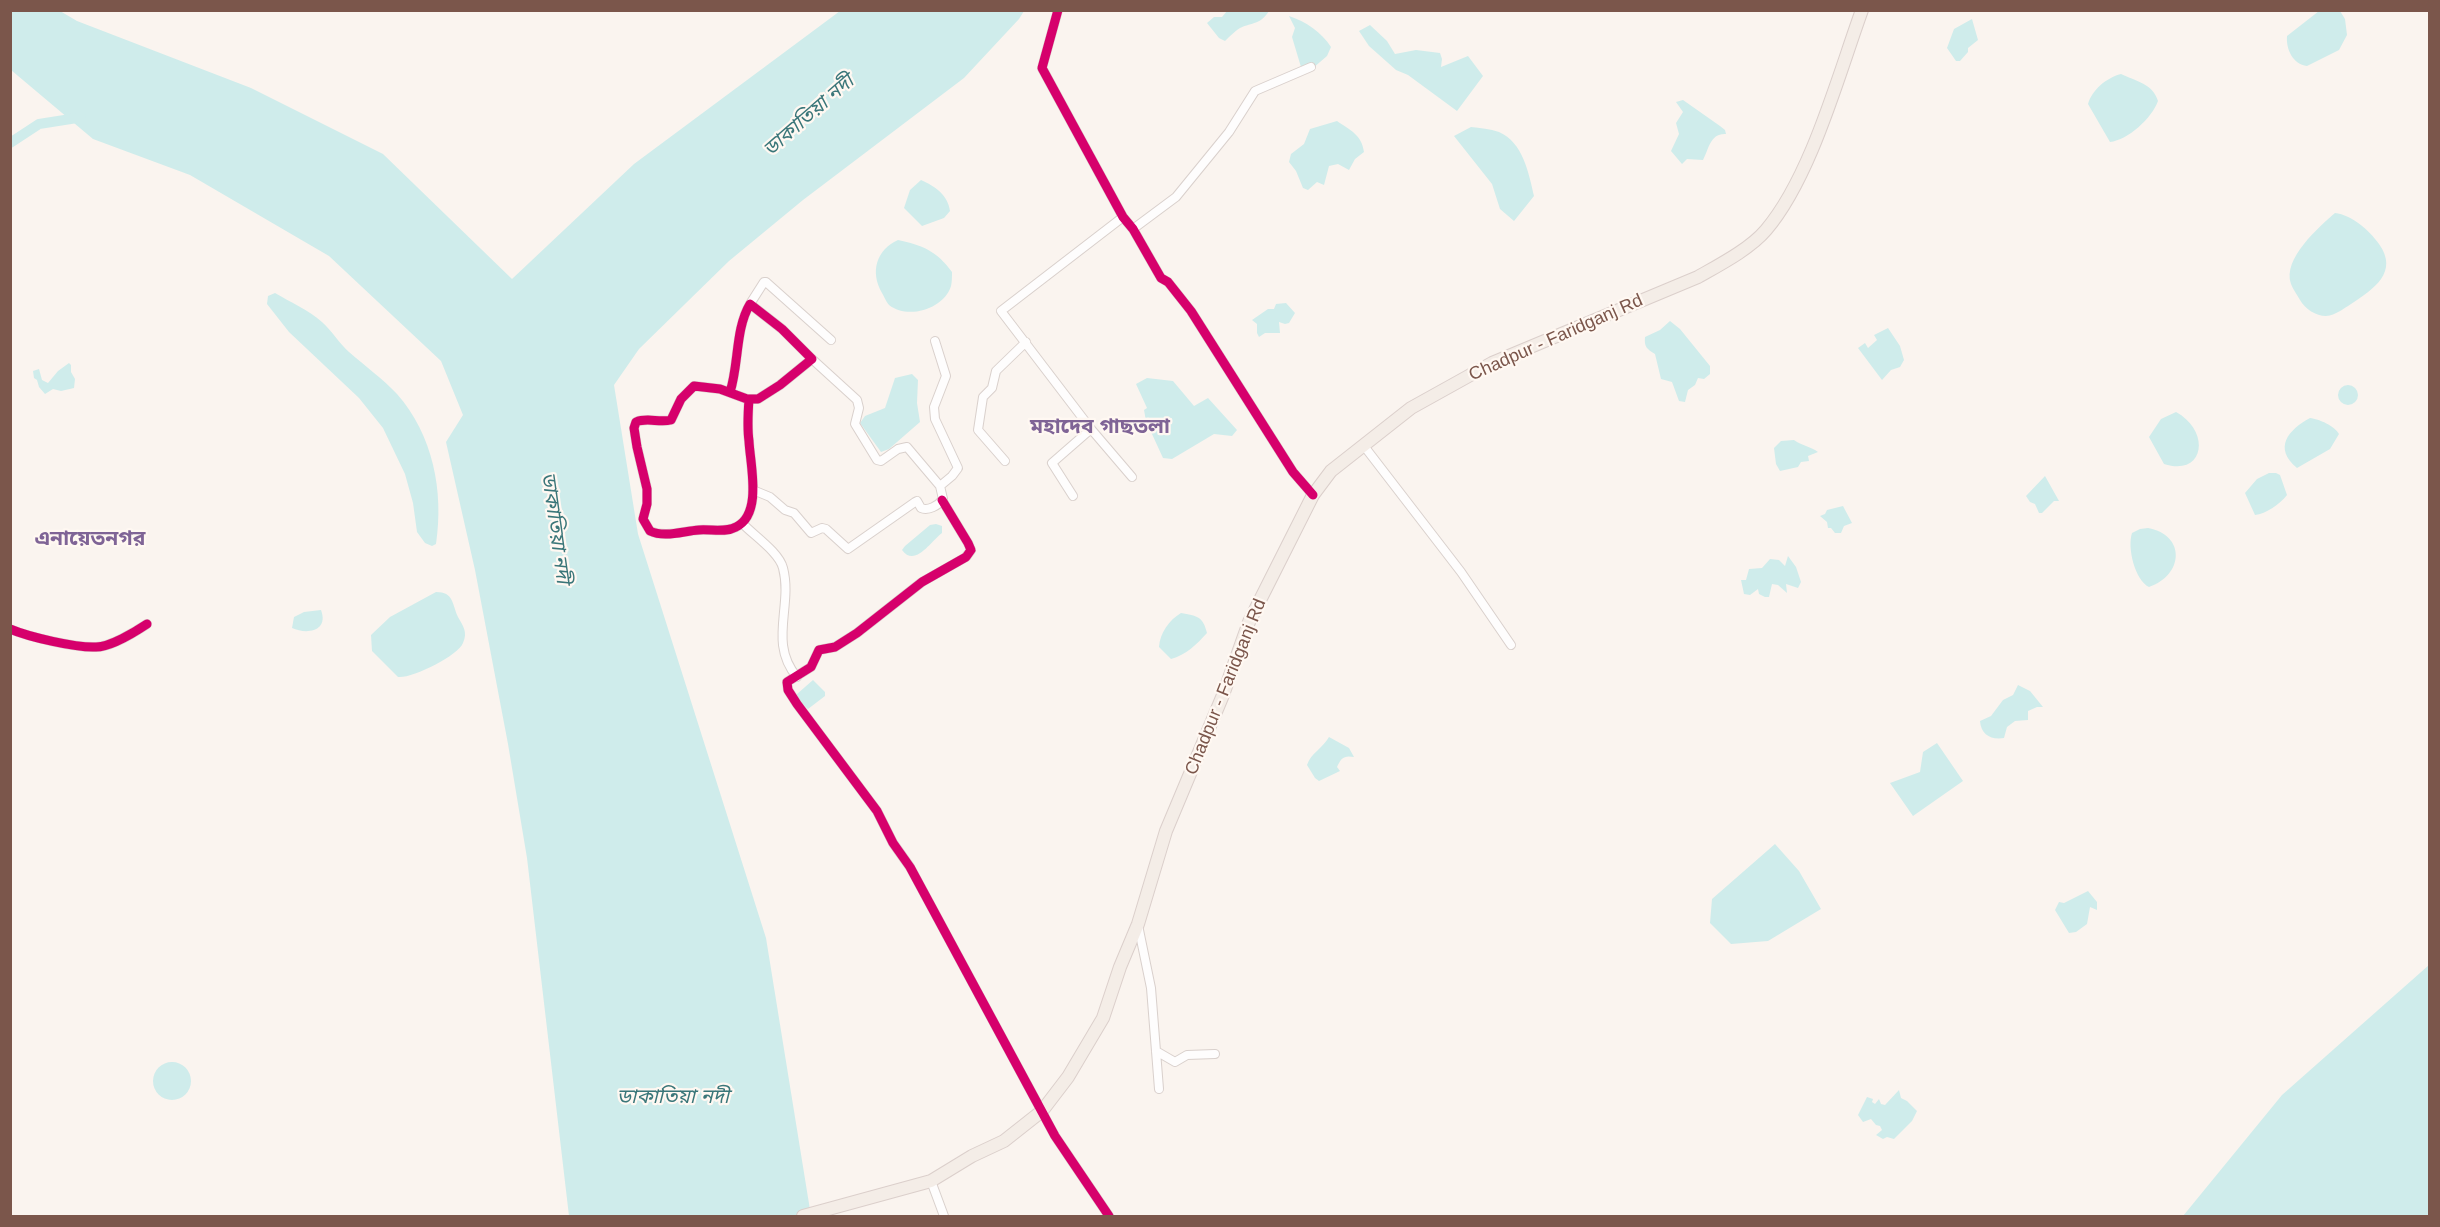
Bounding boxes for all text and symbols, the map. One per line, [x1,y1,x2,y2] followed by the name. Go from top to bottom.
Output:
[759,70,859,162] water label: ডাকাতিয়া নদী
[1466,290,1646,386] street label: Chadpur - Faridganj Rd
[1030,414,1170,440] district label: মহাদেব গাছতলা
[535,471,575,585] water label: ডাকাতিয়া নদী
[35,526,145,552] district label: এনায়েতনগর
[1181,596,1271,778] street label: Chadpur - Faridganj Rd
[617,1085,729,1109] water label: ডাকাতিয়া নদী

